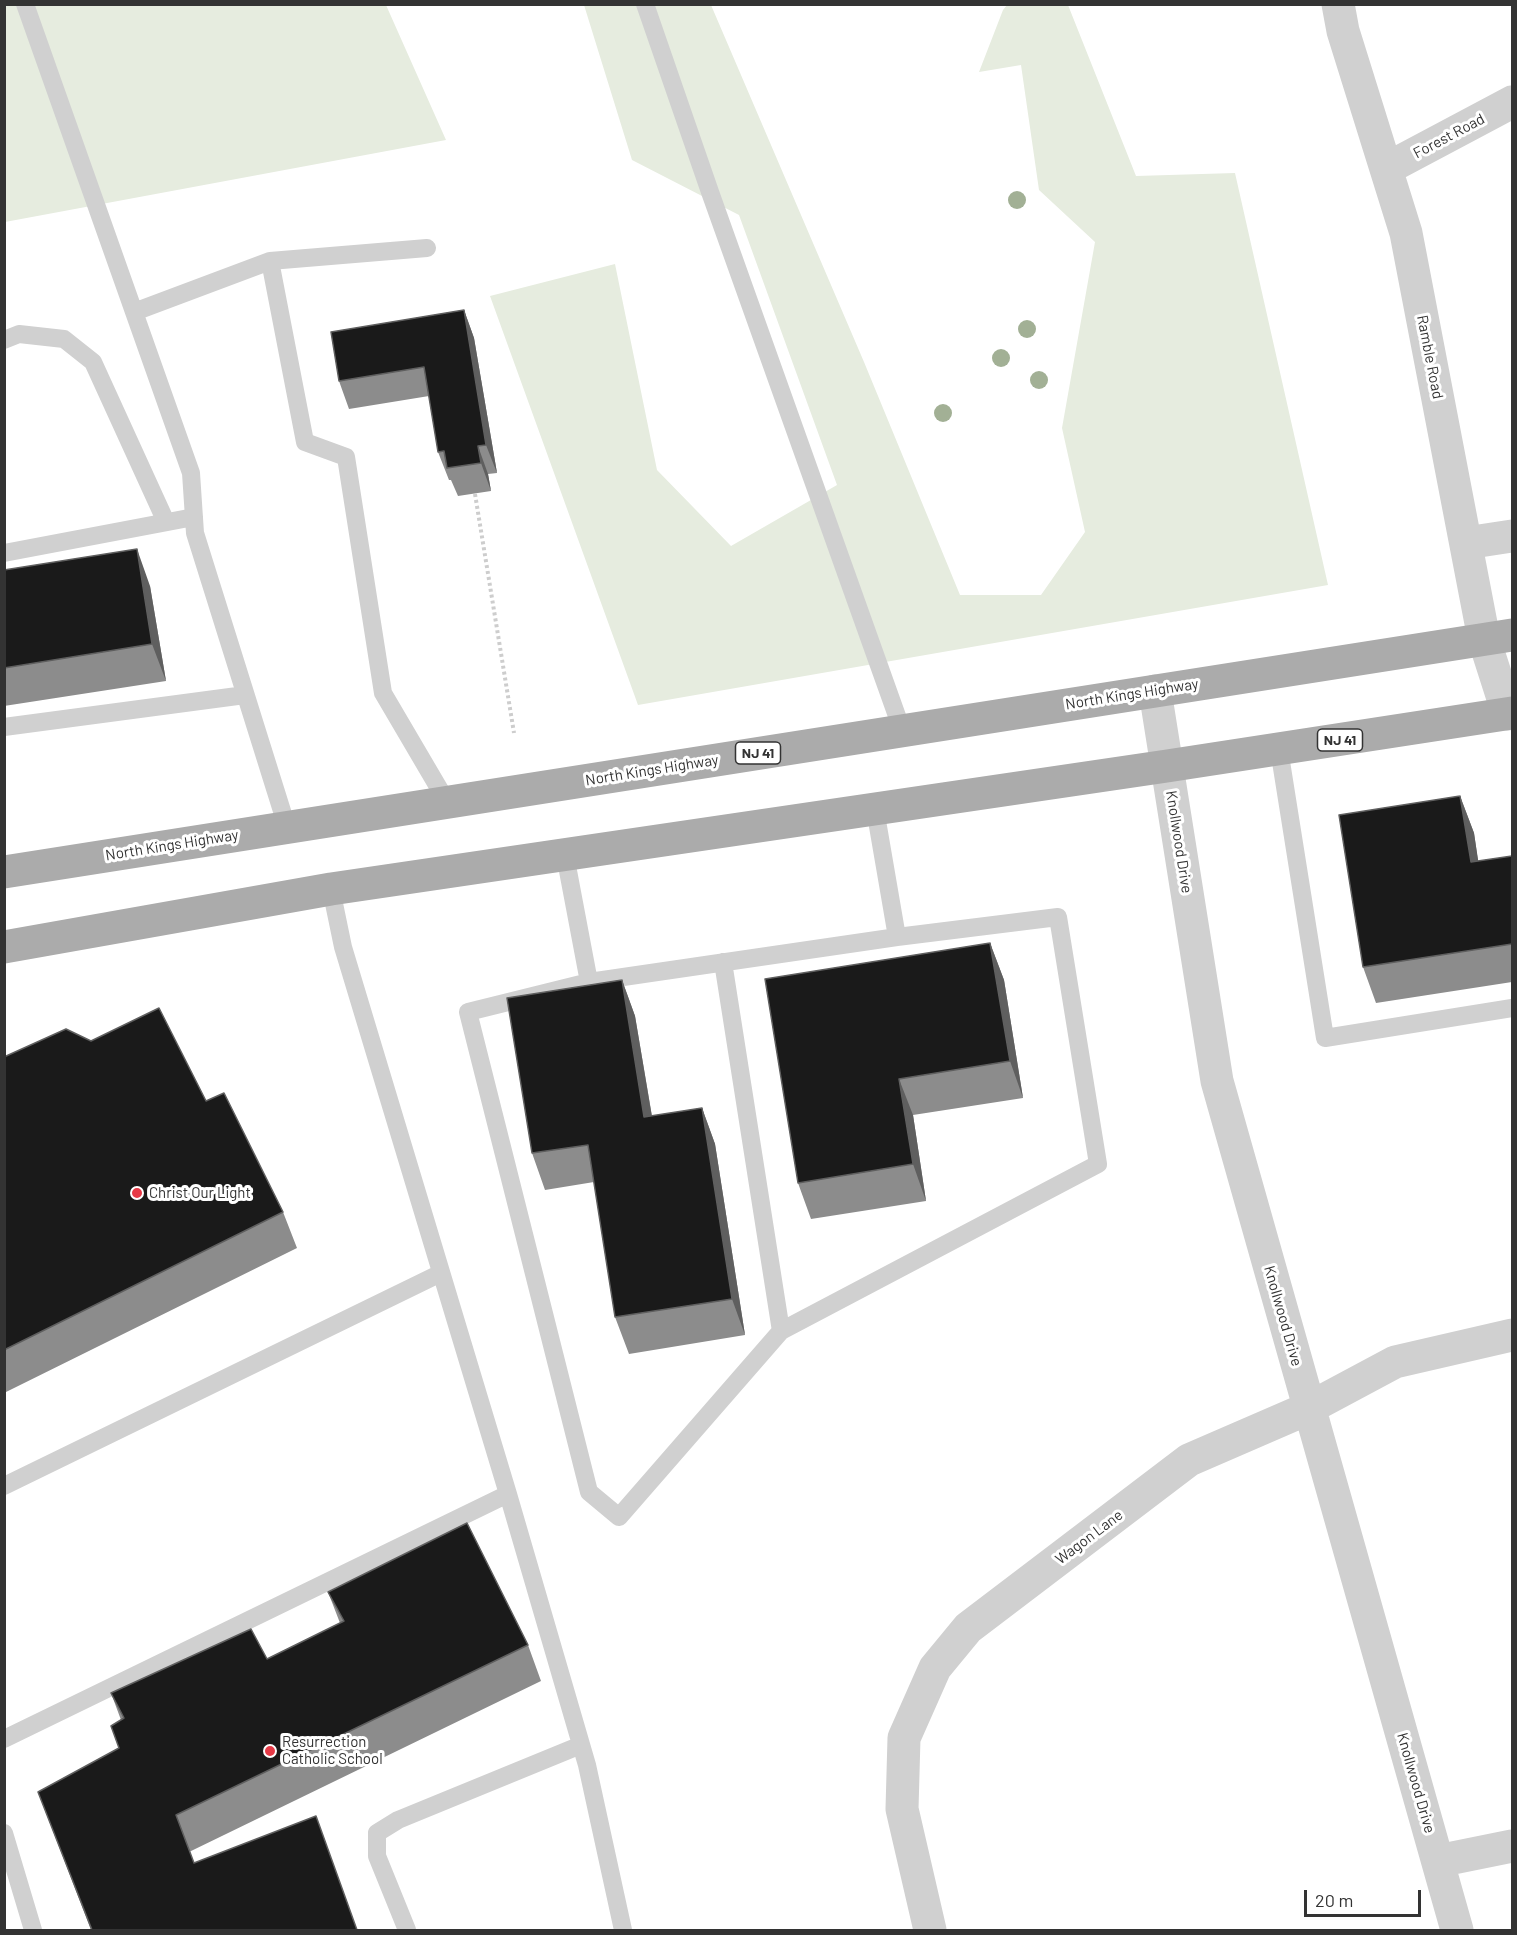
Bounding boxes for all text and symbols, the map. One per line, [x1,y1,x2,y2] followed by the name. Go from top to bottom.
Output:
[1410,110,1488,162] street label: Forest Road
[1413,314,1447,400] street label: Ramble Road
[1064,675,1200,713] street label: North Kings Highway
[1318,729,1362,751] road number: NJ 41
[736,742,780,764] road number: NJ 41
[584,751,720,789] street label: North Kings Highway
[1162,789,1196,895] street label: Knollwood Drive
[104,826,240,864] street label: North Kings Highway
[149,1184,251,1202] place label: Christ Our Light
[130,1186,144,1200] marker: Christ Our Light
[1260,1264,1306,1368] street label: Knollwood Drive
[1052,1506,1126,1568] street label: Wagon Lane
[1393,1731,1439,1835] street label: Knollwood Drive
[282,1733,383,1768] place label: Resurrection Catholic School
[263,1744,277,1758] marker: Resurrection Catholic School
[1307,1878,1424,1916] scale bar
[1315,1889,1353,1911] text: 20 m

